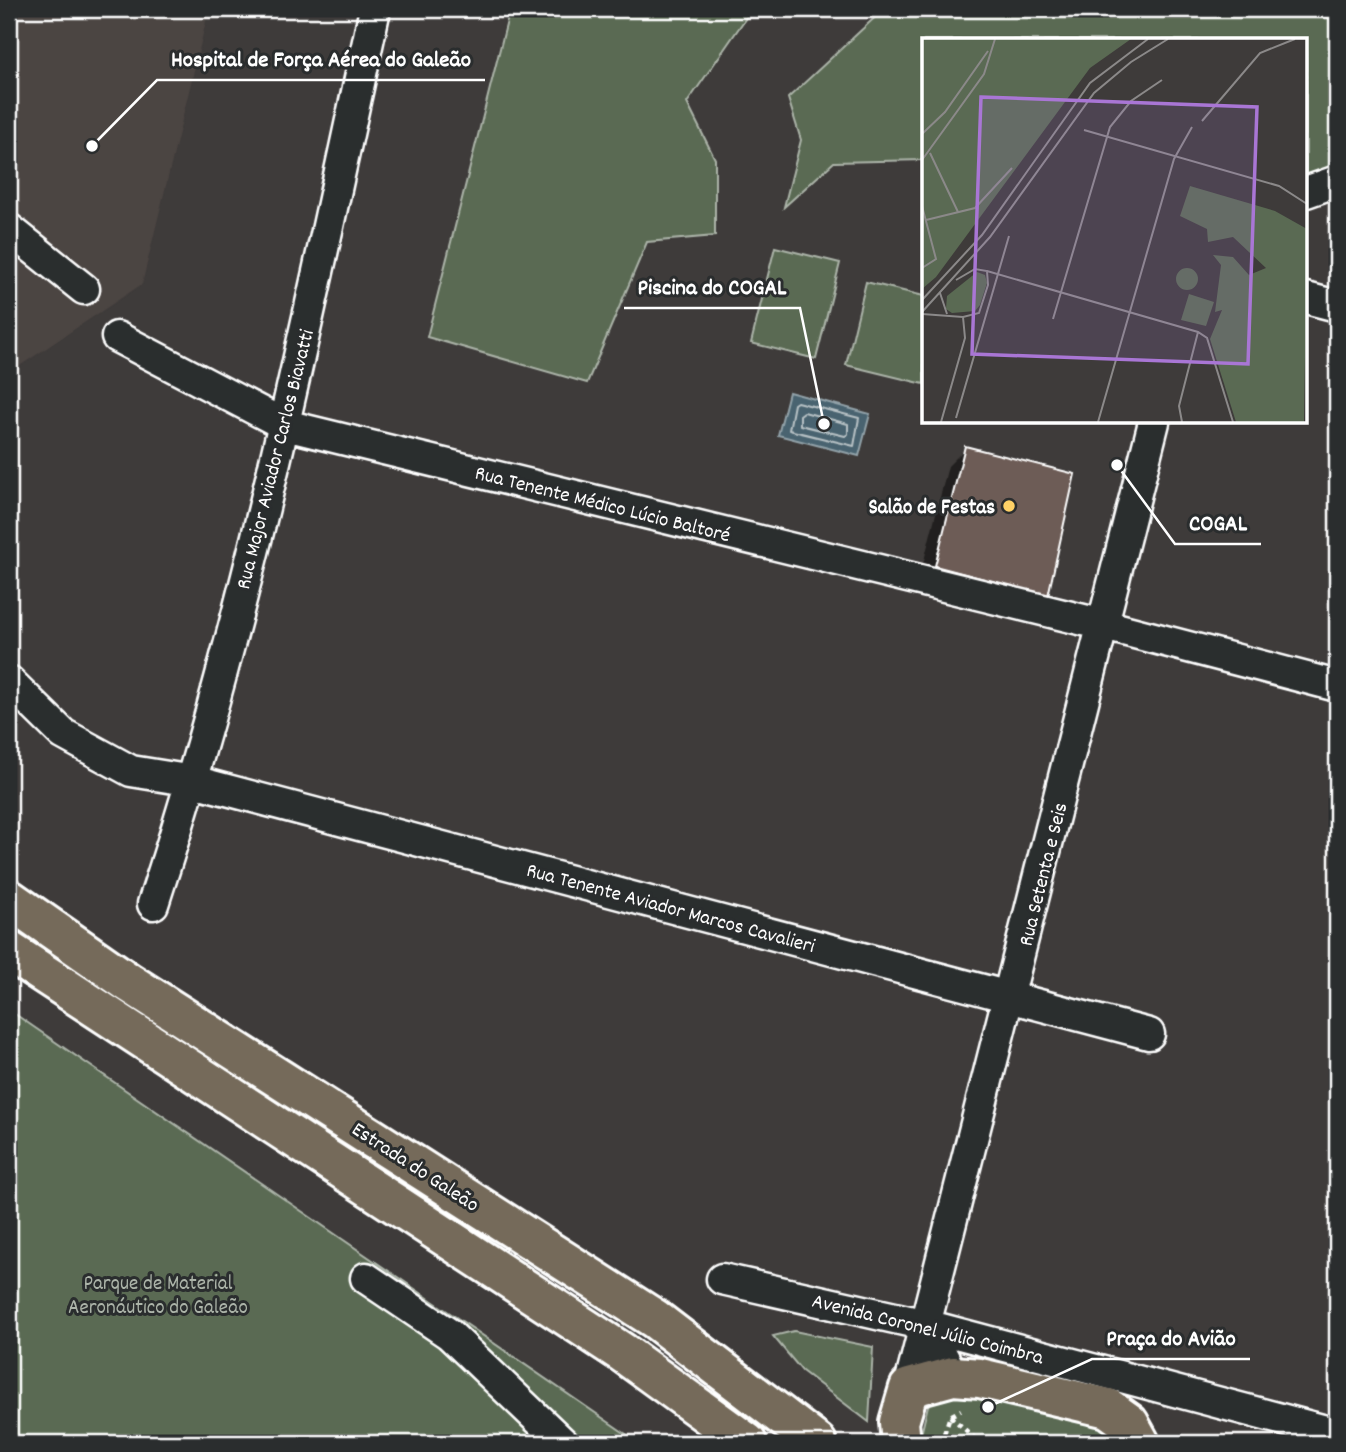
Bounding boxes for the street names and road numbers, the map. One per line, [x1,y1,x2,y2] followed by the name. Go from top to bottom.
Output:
[230,326,324,593] street label: Rua Major Aviador Carlos Biavatti
[471,460,733,552] street label: Rua Tenente Médico Lúcio Baltoré
[1013,800,1077,950] street label: Rua Setenta e Seis
[523,857,818,963] street label: Rua Tenente Aviador Marcos Cavalieri
[345,1116,484,1221] street label: Estrada do Galeão
[808,1288,1047,1374] street label: Avenida Coronel Júlio Coimbra

